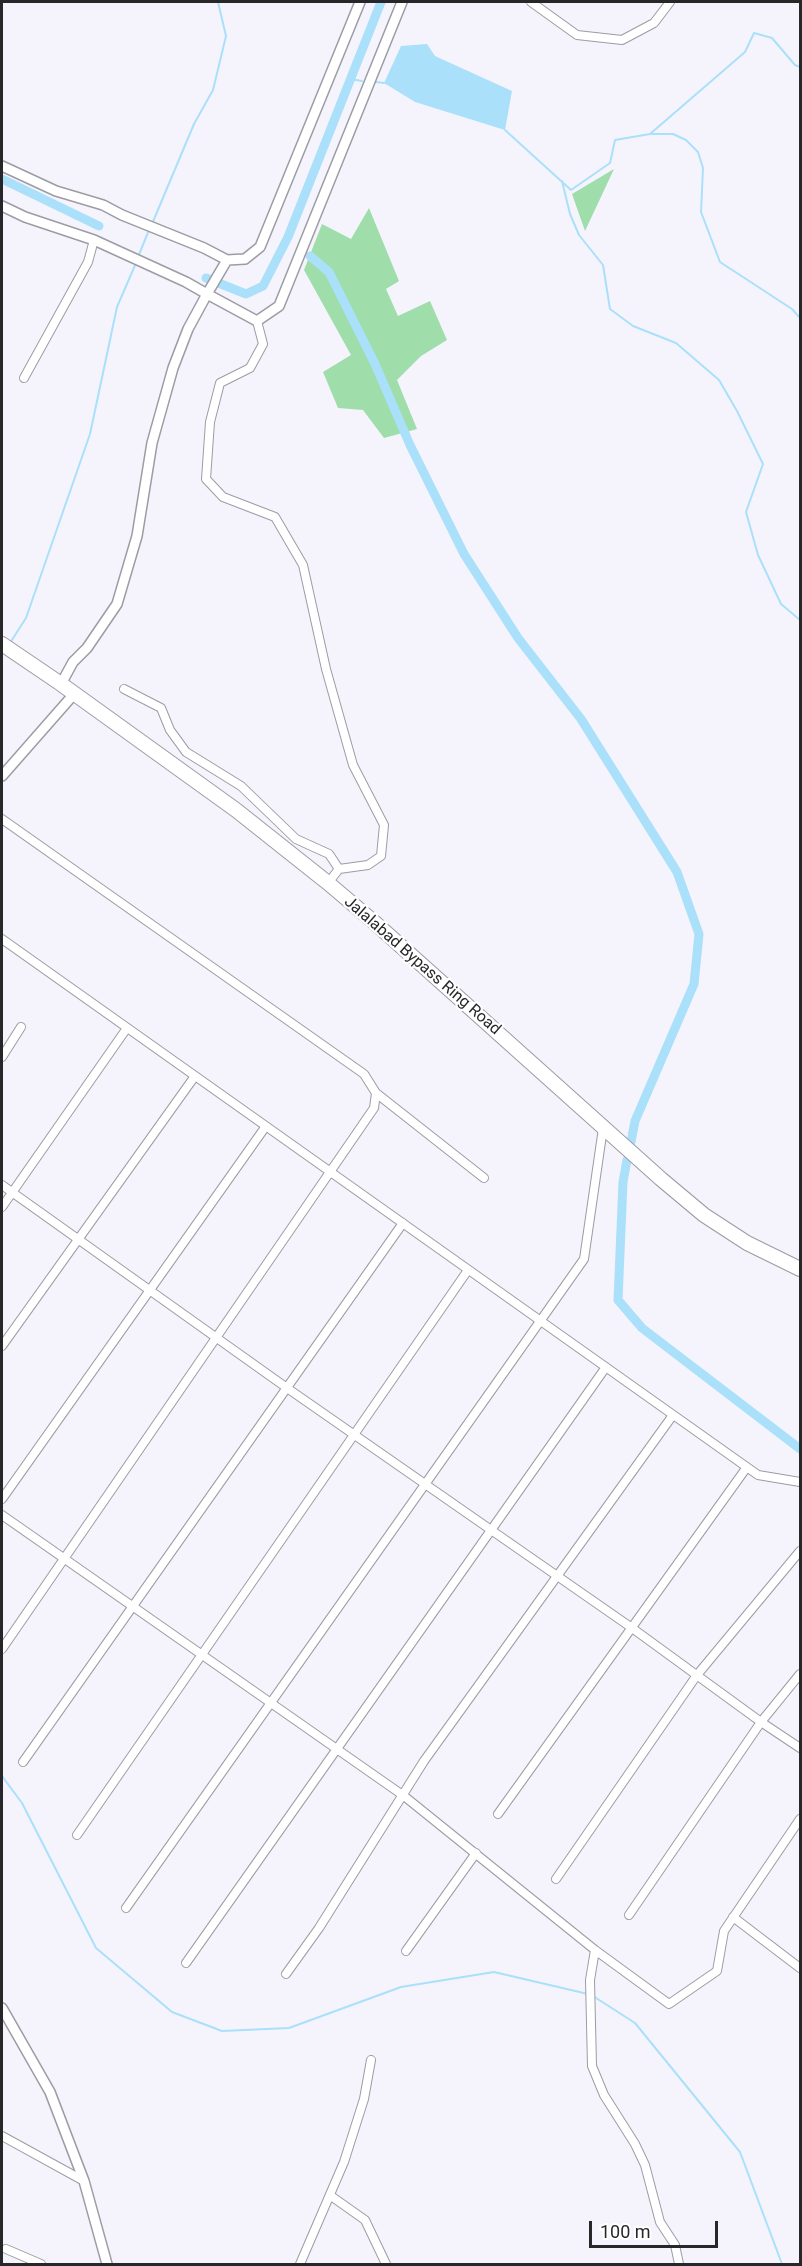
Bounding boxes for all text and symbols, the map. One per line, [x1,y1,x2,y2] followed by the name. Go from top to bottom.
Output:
[340,893,504,1039] street label: Jalalabad Bypass Ring Road
[592,2209,721,2247] scale bar
[600,2221,651,2242] text: 100 m

